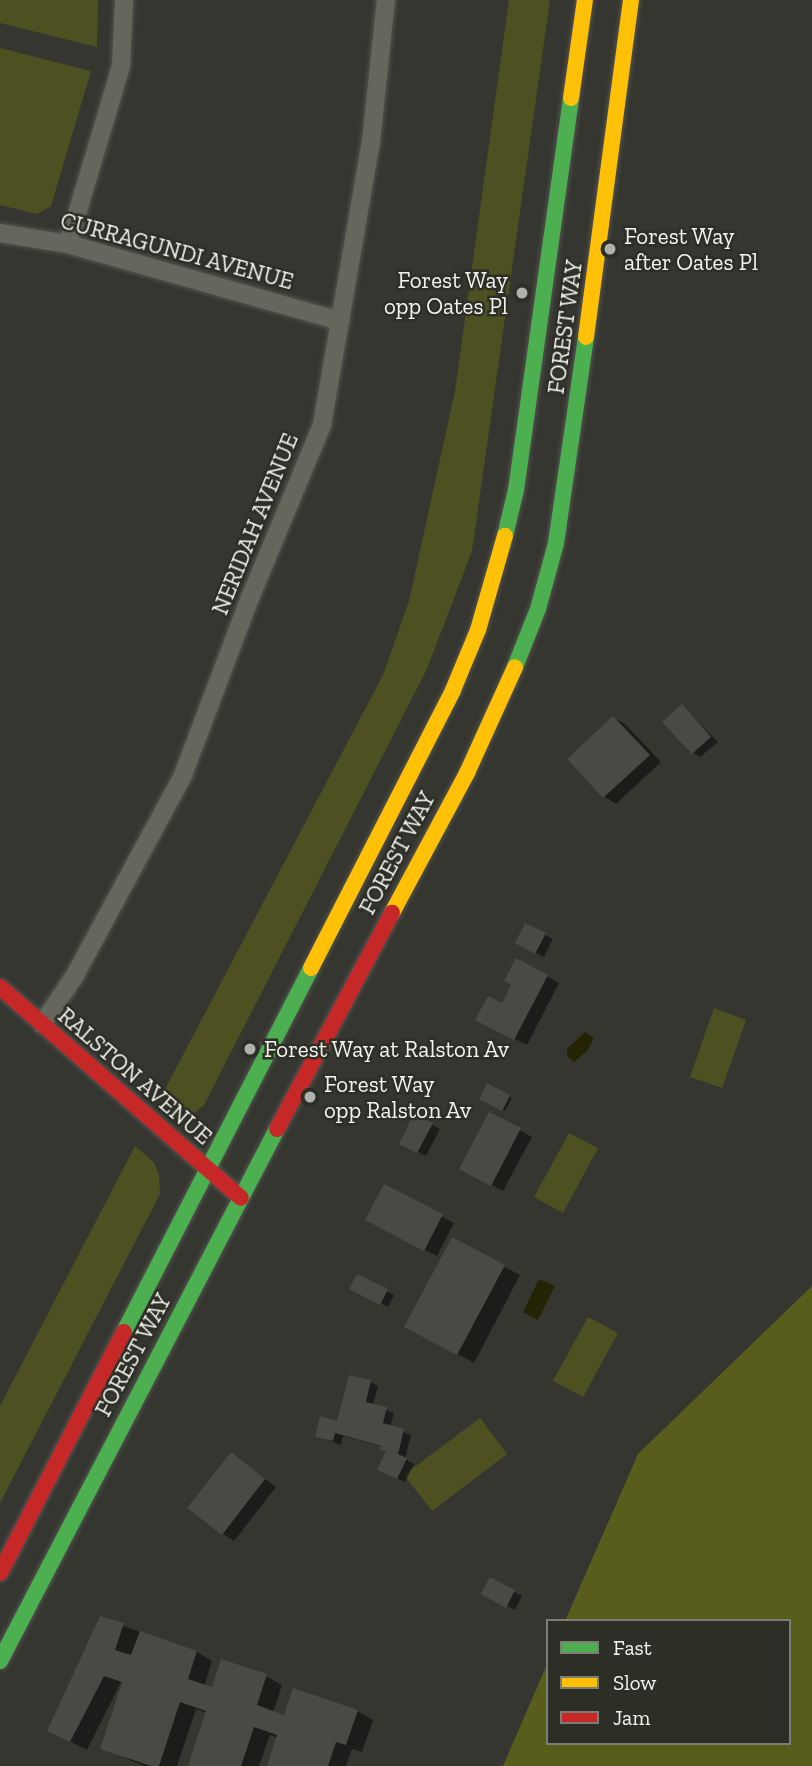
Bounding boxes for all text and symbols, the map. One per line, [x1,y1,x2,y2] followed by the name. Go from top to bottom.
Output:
[57,207,297,295] street label: CURRAGUNDI AVENUE
[624,222,758,276] place label: Forest Way after Oates Pl
[602,241,618,257] marker: Forest Way after Oates Pl
[542,258,588,396] street label: FOREST WAY
[384,266,508,320] place label: Forest Way opp Oates Pl
[514,285,530,301] marker: Forest Way opp Oates Pl
[206,429,304,619] street label: NERIDAH AVENUE
[353,786,441,920] street label: FOREST WAY
[52,1001,218,1151] street label: RALSTON AVENUE
[264,1035,511,1063] place label: Forest Way at Ralston Av
[242,1041,258,1057] marker: Forest Way at Ralston Av
[324,1070,472,1124] place label: Forest Way opp Ralston Av
[302,1089,318,1105] marker: Forest Way opp Ralston Av
[89,1288,177,1422] street label: FOREST WAY
[546,1619,791,1745] legend
[613,1635,652,1660] text: Fast
[613,1670,656,1695] text: Slow
[613,1705,650,1730] text: Jam

